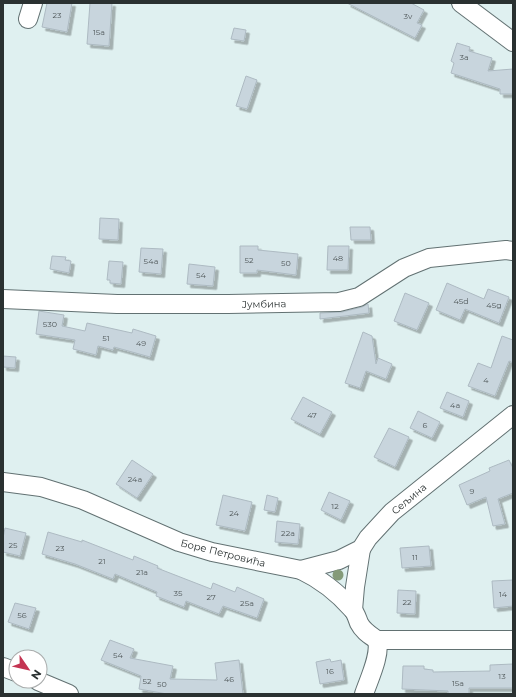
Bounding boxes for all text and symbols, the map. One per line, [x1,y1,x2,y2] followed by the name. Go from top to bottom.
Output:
[52,10,62,20] house number: 23
[404,11,413,21] house number: 3v
[93,27,105,37] house number: 15a
[459,52,469,62] house number: 3a
[333,253,343,263] house number: 48
[244,255,254,265] house number: 52
[144,256,158,266] house number: 54a
[281,258,291,268] house number: 50
[196,270,207,280] house number: 54
[453,296,469,306] house number: 45d
[241,297,287,311] street label: Јумбина
[486,300,502,310] house number: 45g
[43,319,57,329] house number: 530
[102,333,110,343] house number: 51
[136,338,146,348] house number: 49
[483,375,489,385] house number: 4
[450,400,460,410] house number: 4a
[307,410,317,420] house number: 47
[423,420,428,430] house number: 6
[128,474,142,484] house number: 24a
[389,481,429,517] street label: Сељина
[470,486,475,496] house number: 9
[331,501,339,511] house number: 12
[229,508,240,518] house number: 24
[281,528,295,538] house number: 22a
[179,536,267,570] street label: Боре Петровића
[8,540,18,550] house number: 25
[55,543,65,553] house number: 23
[412,552,418,562] house number: 11
[98,556,106,566] house number: 21
[136,567,148,577] house number: 21a
[174,588,183,598] house number: 35
[499,589,508,599] house number: 14
[206,592,216,602] house number: 27
[402,597,412,607] house number: 22
[240,598,254,608] house number: 25a
[17,610,27,620] house number: 56
[8,649,48,689] north arrow
[113,650,124,660] house number: 54
[326,666,334,676] house number: 16
[28,667,45,682] text: N
[498,671,506,681] house number: 13
[224,674,234,684] house number: 46
[142,676,152,686] house number: 52
[452,678,464,688] house number: 15a
[157,679,167,689] house number: 50

